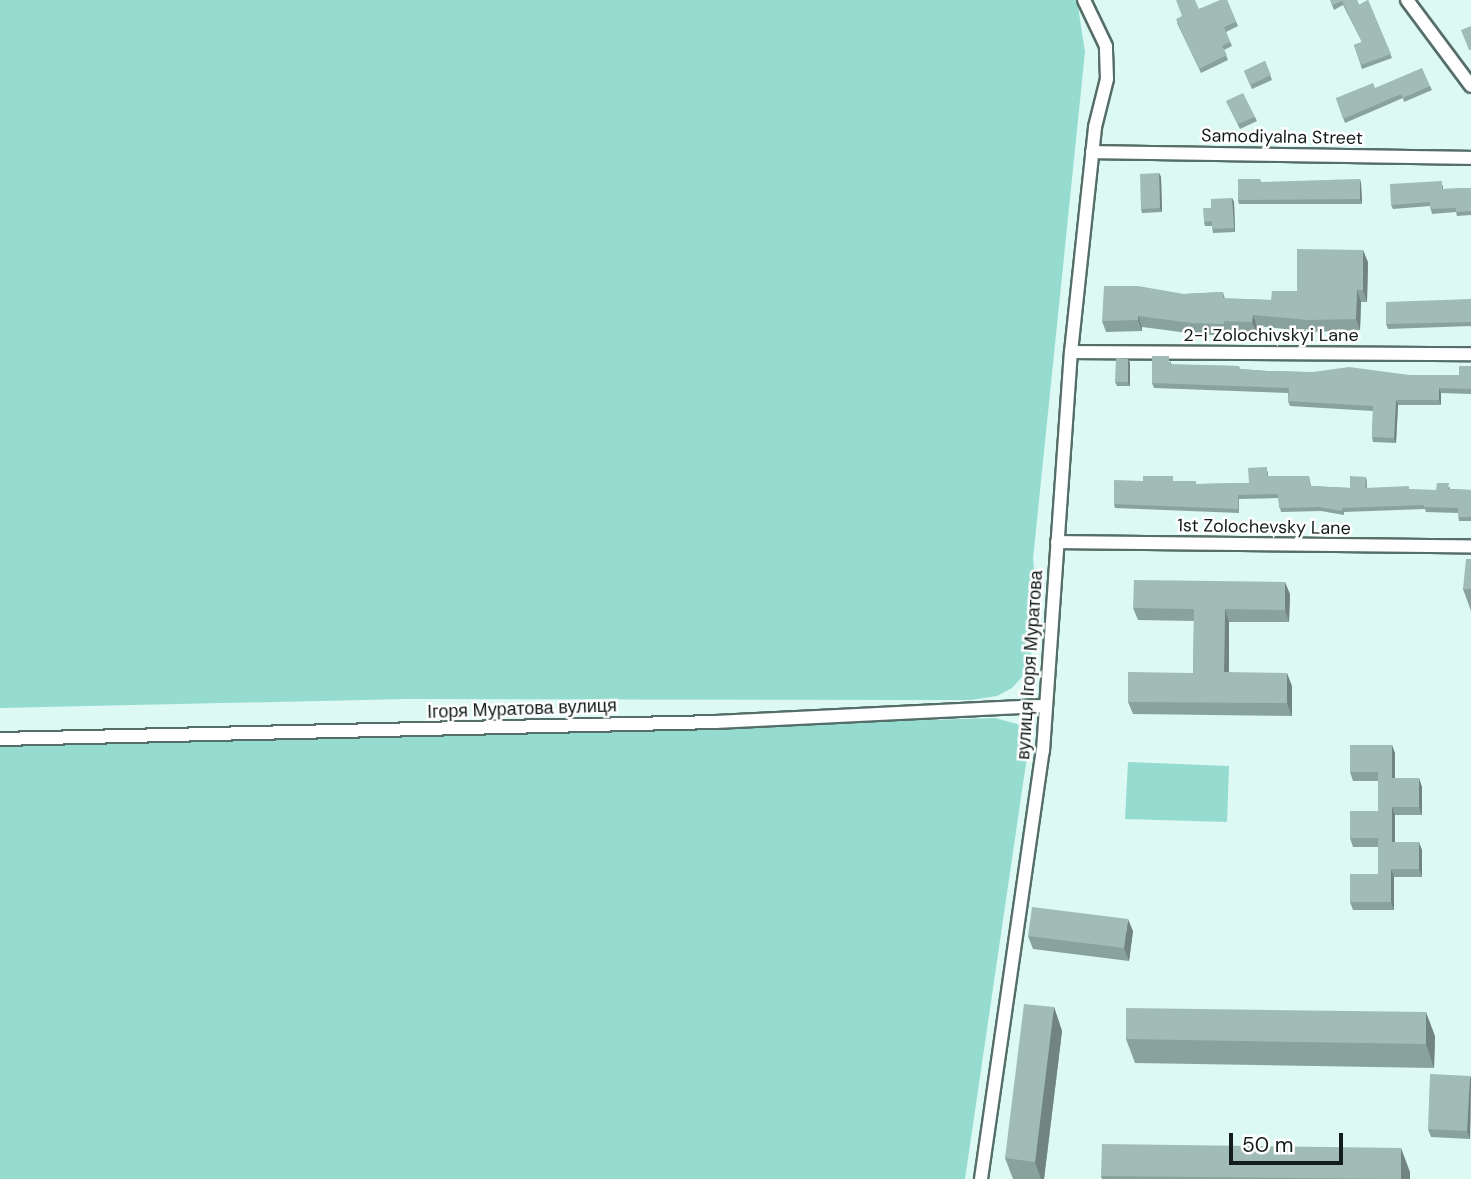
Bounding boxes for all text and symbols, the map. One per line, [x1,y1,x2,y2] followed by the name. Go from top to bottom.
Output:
[1201,125,1363,149] street label: Samodiyalna Street
[1183,324,1359,346] street label: 2-i Zolochivskyi Lane
[1177,515,1351,539] street label: 1st Zolochevsky Lane
[1013,570,1047,760] street label: вулиця Ігоря Муратова
[427,695,617,723] street label: Ігоря Муратова вулиця
[1233,1120,1347,1164] scale bar
[1242,1131,1293,1159] text: 50 m

